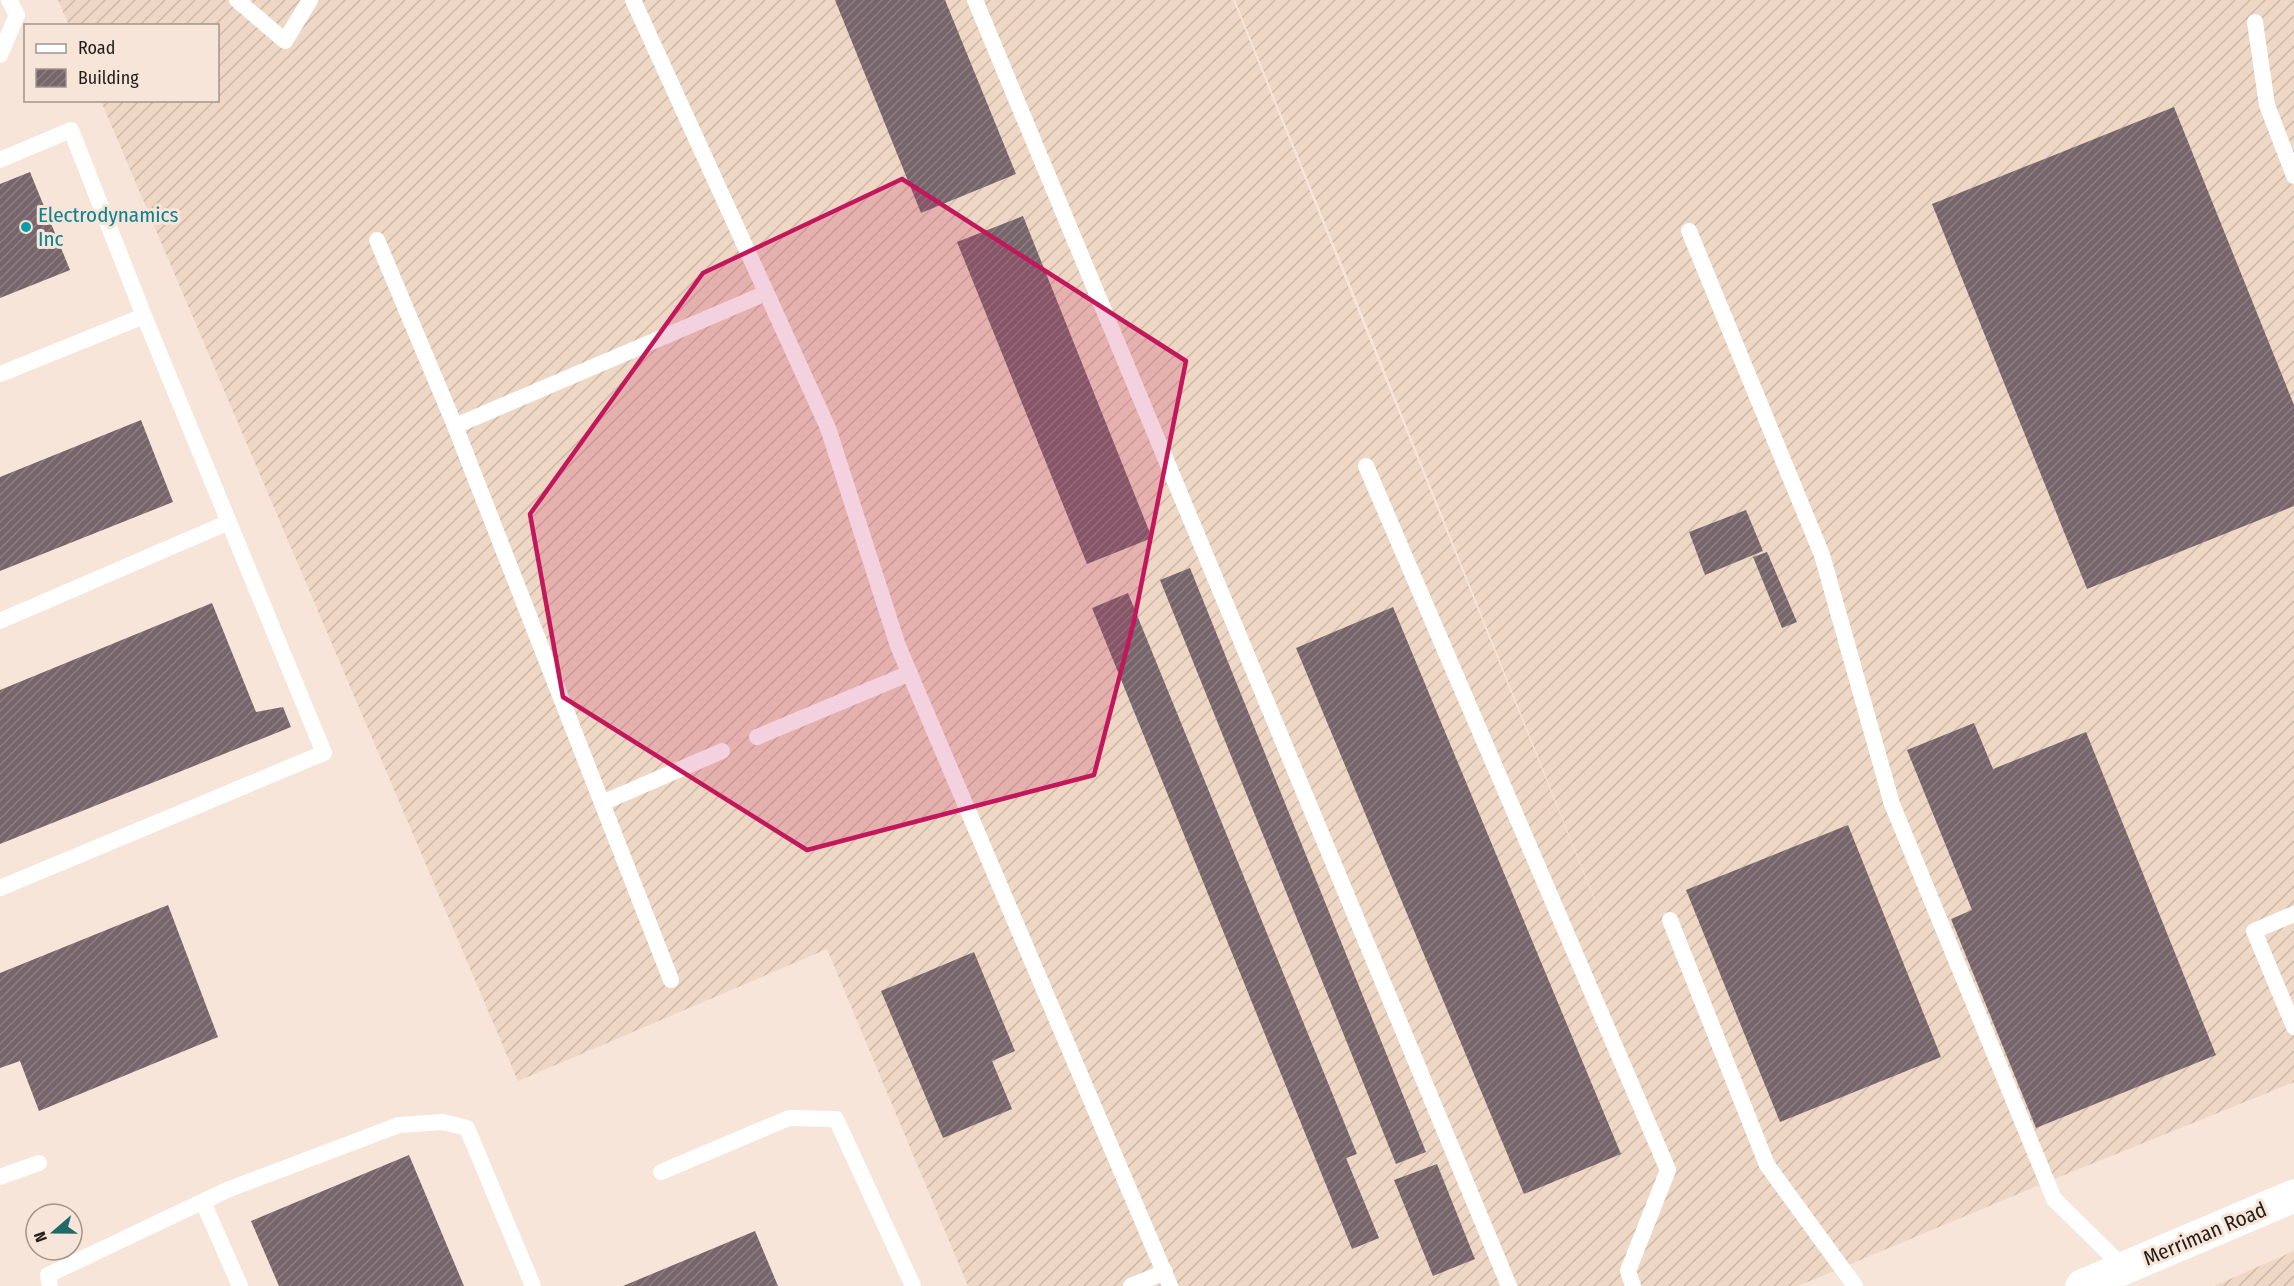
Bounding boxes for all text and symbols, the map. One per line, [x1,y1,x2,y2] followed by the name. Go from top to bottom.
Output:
[24,24,219,102] legend
[78,37,115,59] text: Road
[78,67,139,89] text: Building
[38,202,179,252] place label: Electrodynamics Inc
[19,220,33,234] marker: Electrodynamics Inc
[2140,1196,2270,1272] street label: Merriman Road
[24,1202,84,1262] north arrow
[30,1229,51,1245] text: N

